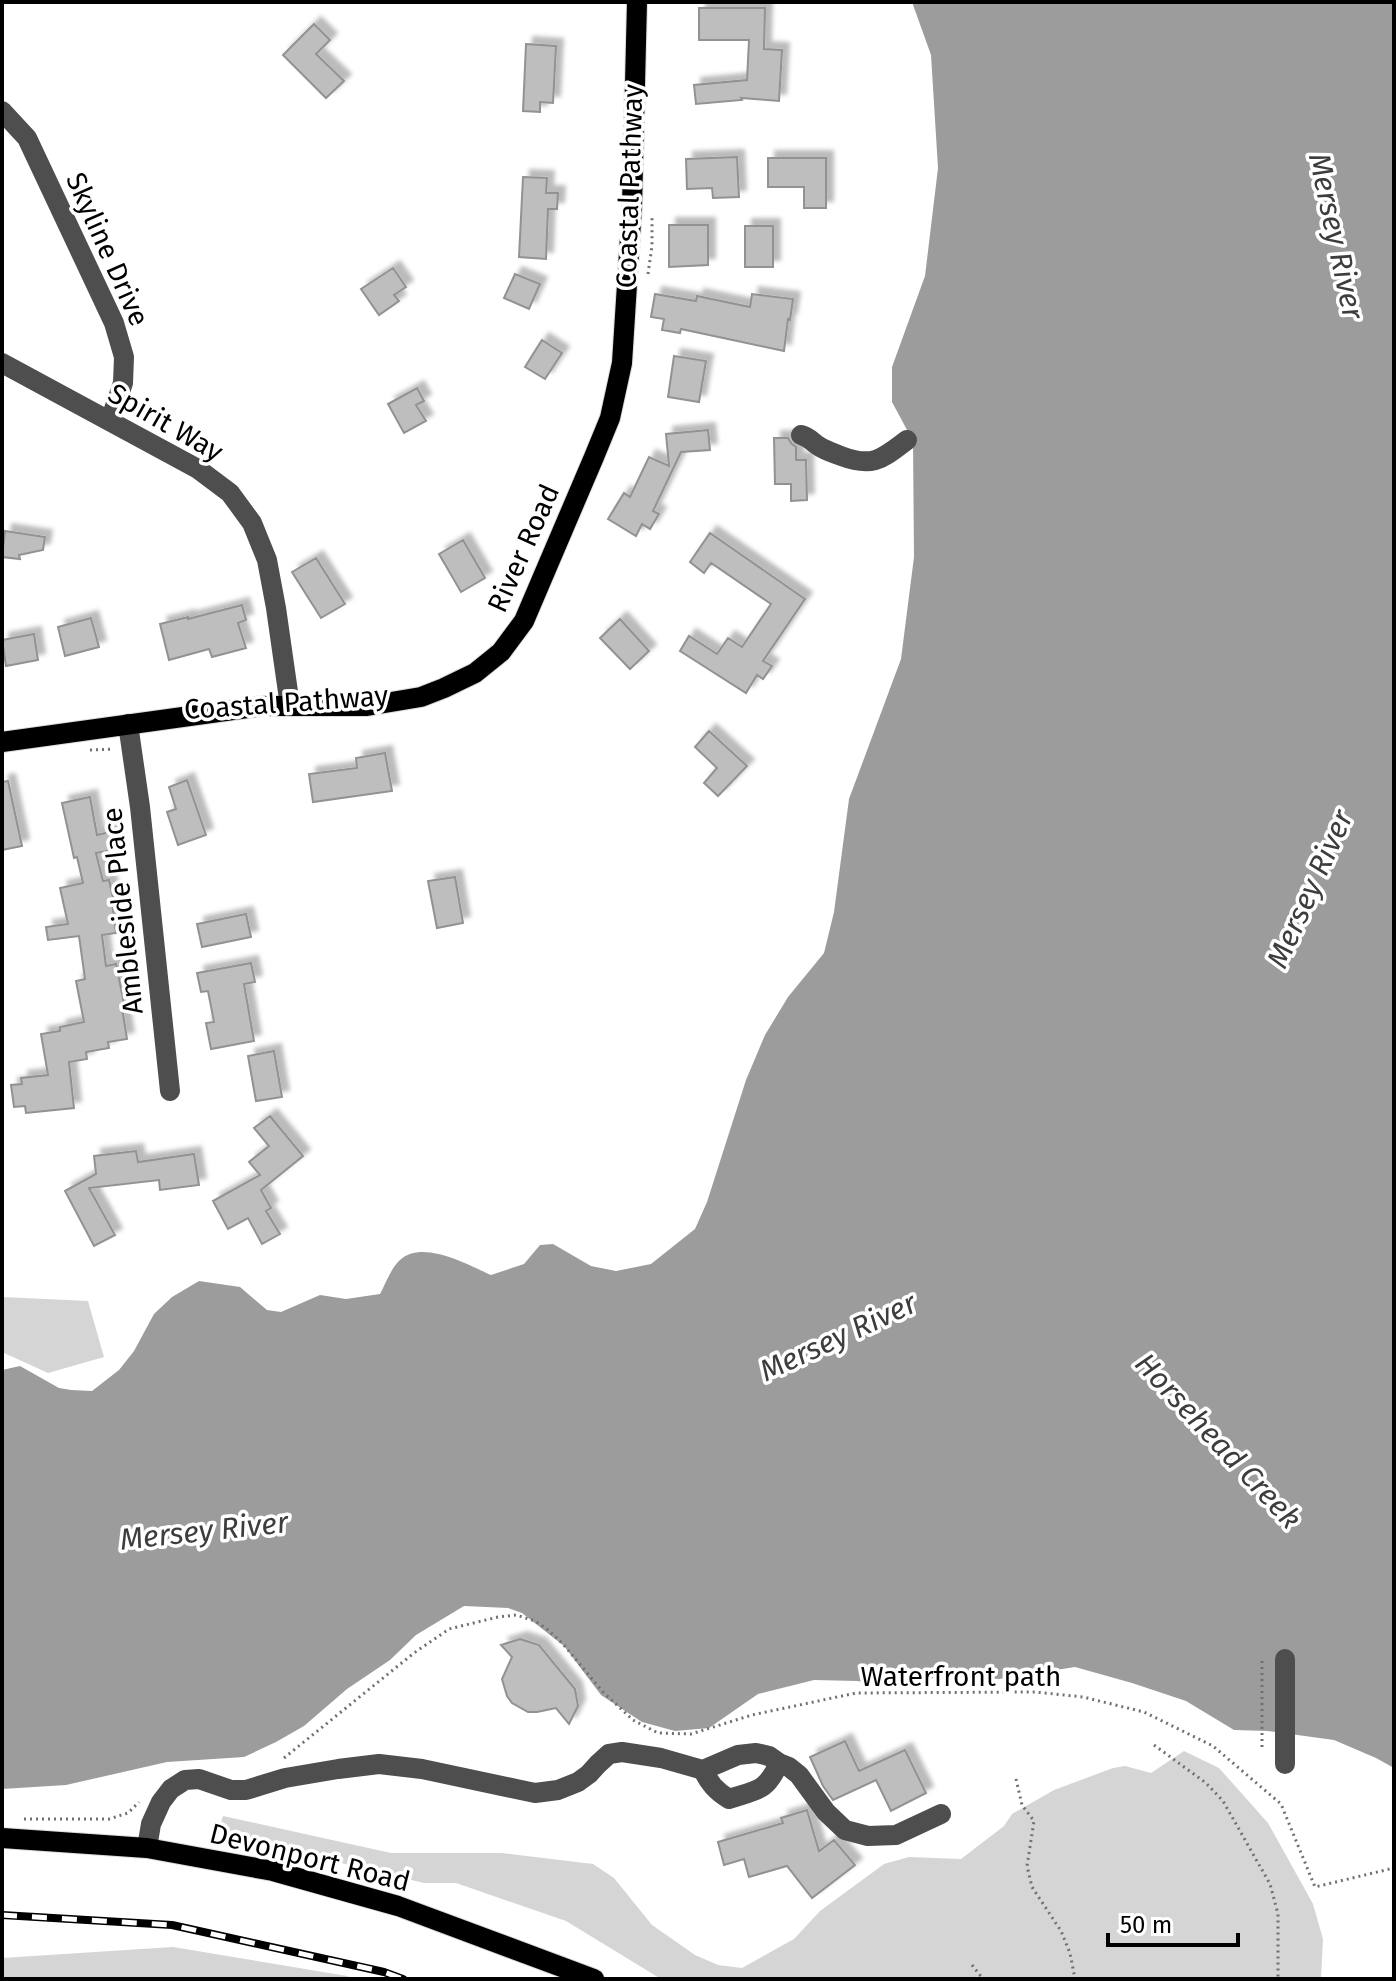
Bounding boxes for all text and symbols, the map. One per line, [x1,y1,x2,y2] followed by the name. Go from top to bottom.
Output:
[609,83,650,289] street label: Coastal Pathway
[1301,150,1371,324] water label: Mersey River
[59,167,156,331] street label: Skyline Drive
[103,376,229,469] street label: Spirit Way
[481,479,566,617] street label: River Road
[183,679,389,726] street label: Coastal Pathway
[1259,803,1361,973] water label: Mersey River
[95,806,150,1016] street label: Ambleside Place
[754,1284,924,1389] water label: Mersey River
[1127,1346,1309,1536] water label: Horsehead Creek
[118,1504,291,1558] water label: Mersey River
[860,1660,1062,1693] street label: Waterfront path
[206,1817,414,1898] street label: Devonport Road
[1108,1897,1238,1947] scale bar
[1120,1911,1172,1939] text: 50 m

